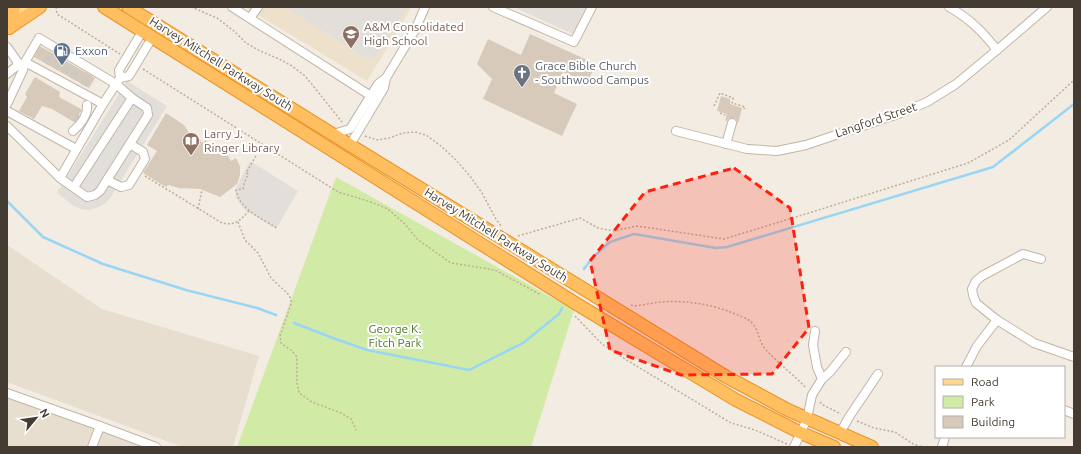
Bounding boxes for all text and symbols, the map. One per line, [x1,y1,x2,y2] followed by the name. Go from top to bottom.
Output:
[147,14,295,113] street label: Harvey Mitchell Parkway South
[364,20,464,47] place label: A&M Consolidated High School
[341,24,361,49] school or university icon: A&M Consolidated High School
[52,41,72,66] fuel station icon: Exxon
[75,44,108,57] place label: Exxon
[535,59,649,86] place label: Grace Bible Church - Southwood Campus
[512,63,532,88] church icon: Grace Bible Church - Southwood Campus
[833,99,919,140] street label: Langford Street
[204,127,280,154] place label: Larry J. Ringer Library
[181,131,201,156] library icon: Larry J. Ringer Library
[422,185,570,284] street label: Harvey Mitchell Parkway South
[369,322,421,349] park label: George K. Fitch Park
[935,366,1065,438] legend
[971,375,999,388] text: Road
[971,395,995,408] text: Park
[16,398,56,438] north arrow
[38,407,52,420] text: N
[971,415,1015,428] text: Building

